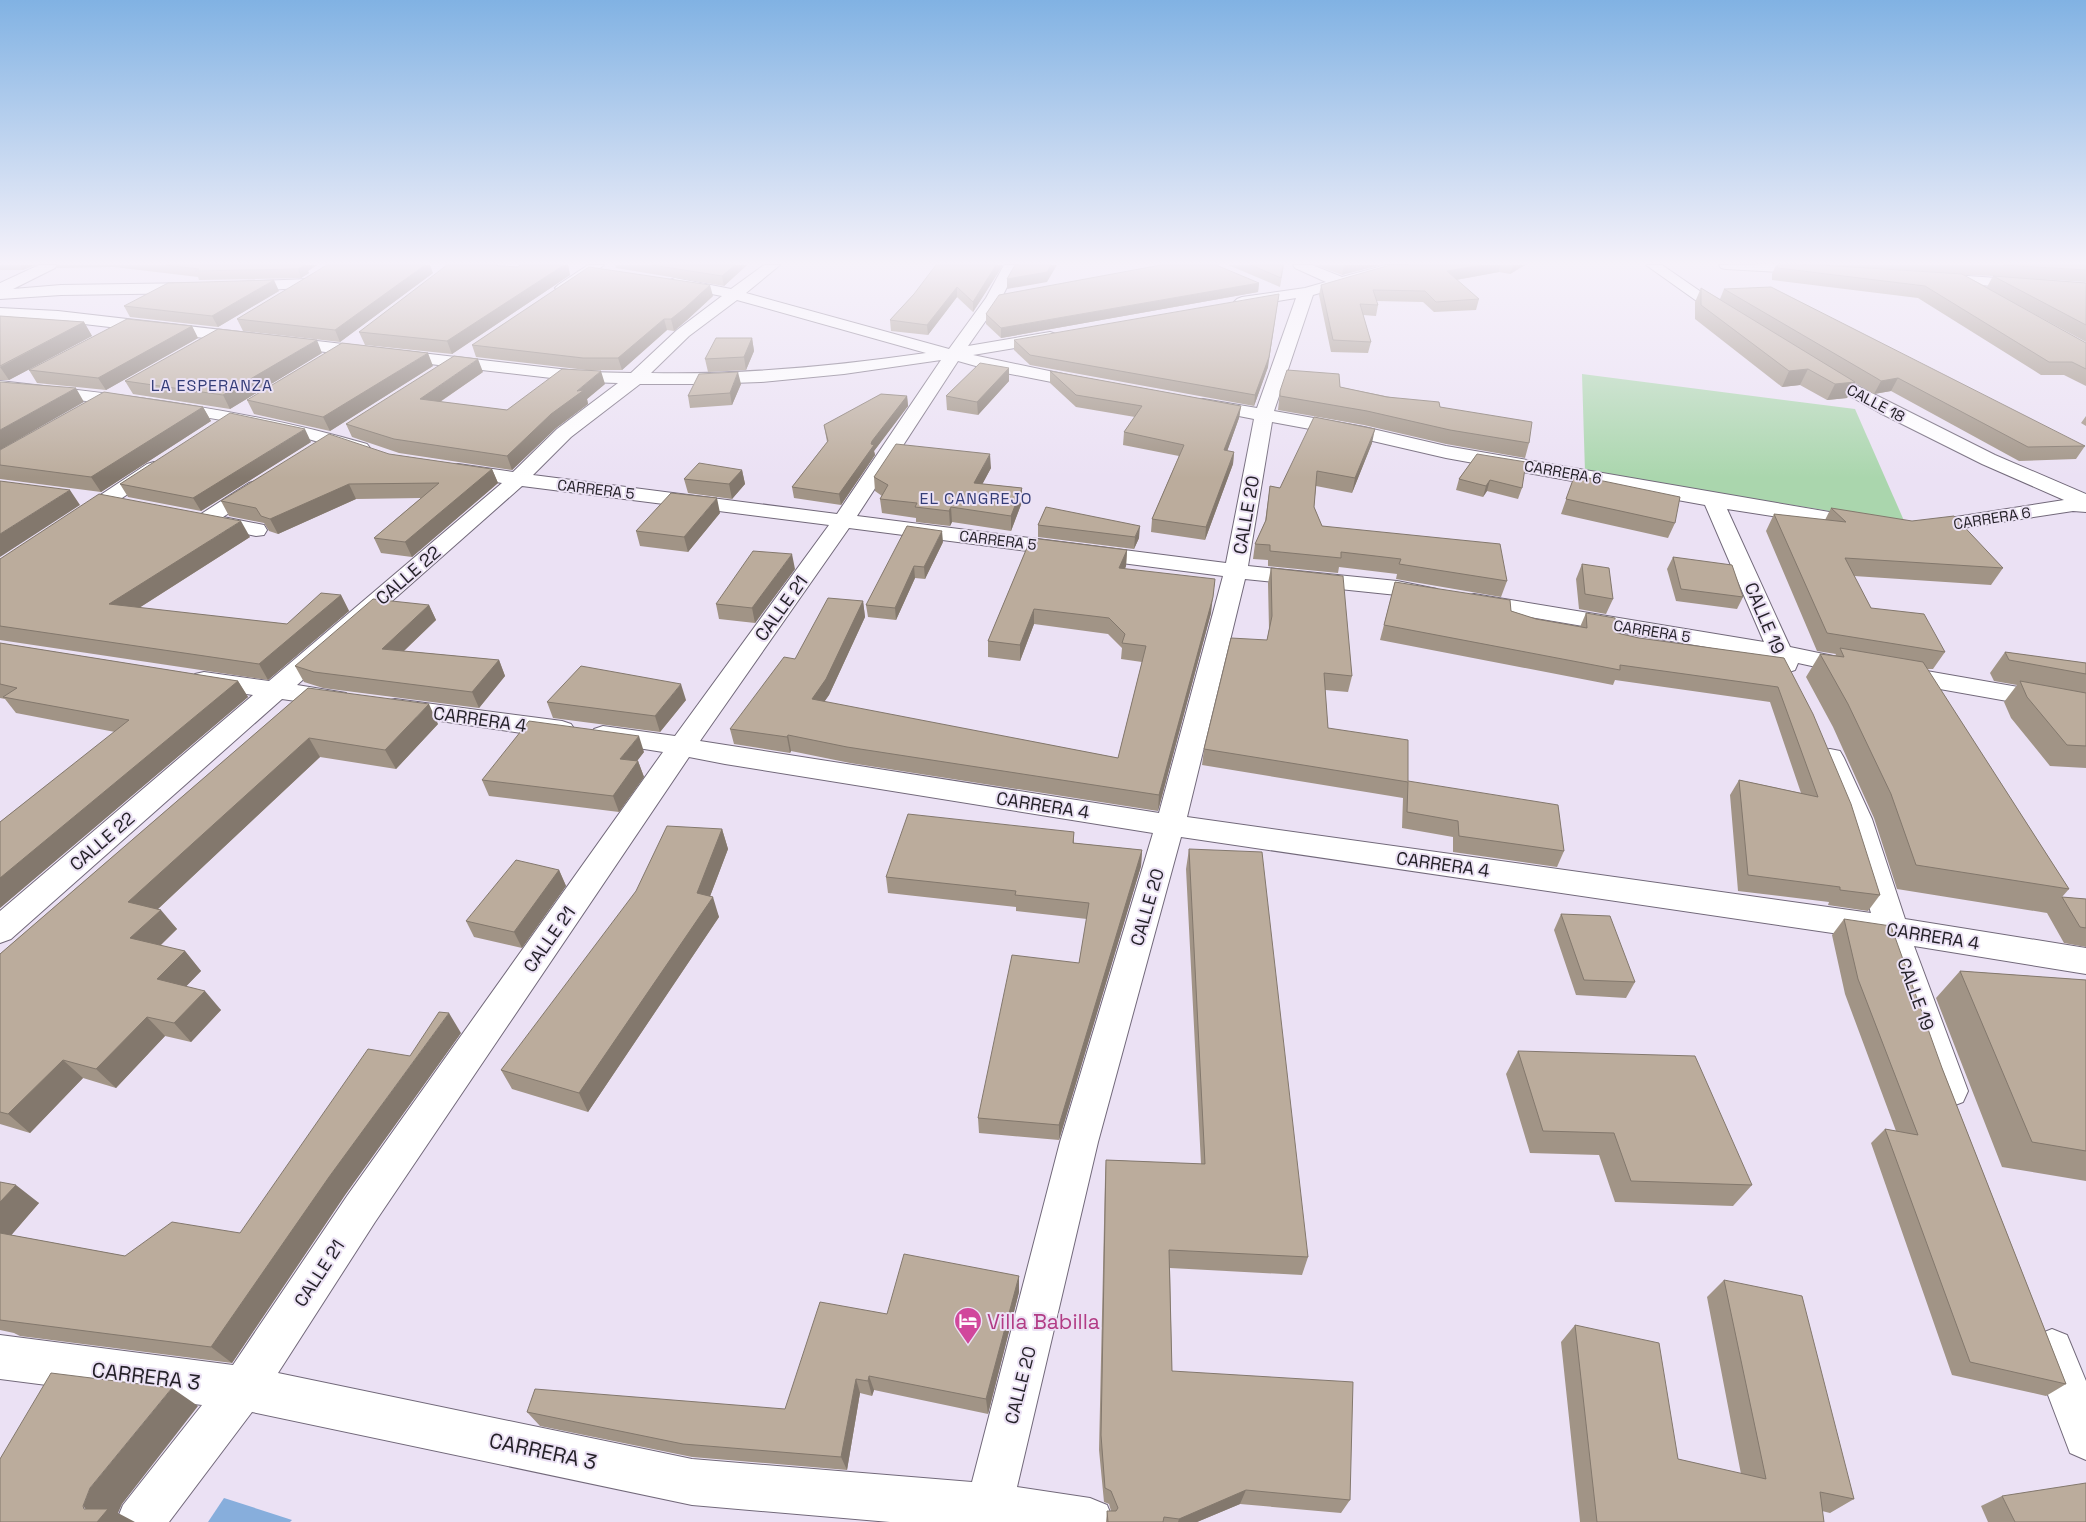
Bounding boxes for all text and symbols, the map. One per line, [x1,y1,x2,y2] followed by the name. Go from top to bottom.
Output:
[151,375,273,396] district label: LA ESPERANZA
[1844,380,1908,426] street label: CALLE 18
[1523,456,1603,488] street label: CARRERA 6
[1228,474,1264,556] street label: CALLE 20
[556,475,636,503] street label: CARRERA 5
[920,488,1032,509] district label: EL CANGREJO
[1952,503,2032,533] street label: CARRERA 6
[958,526,1038,554] street label: CARRERA 5
[371,540,445,610] street label: CALLE 22
[749,571,813,645] street label: CALLE 21
[1740,579,1790,657] street label: CALLE 19
[1612,616,1692,646] street label: CARRERA 5
[432,701,528,737] street label: CARRERA 4
[995,786,1091,824] street label: CARRERA 4
[65,806,139,876] street label: CALLE 22
[1395,846,1491,882] street label: CARRERA 4
[1125,866,1169,948] street label: CALLE 20
[518,901,580,977] street label: CALLE 21
[1885,917,1981,955] street label: CARRERA 4
[1892,954,1940,1034] street label: CALLE 19
[289,1235,349,1311] street label: CALLE 21
[953,1306,983,1345] hotel icon: Villa Babilla
[987,1308,1100,1335] place label: Villa Babilla
[999,1344,1041,1426] street label: CALLE 20
[90,1356,202,1396] street label: CARRERA 3
[487,1426,599,1476] street label: CARRERA 3

